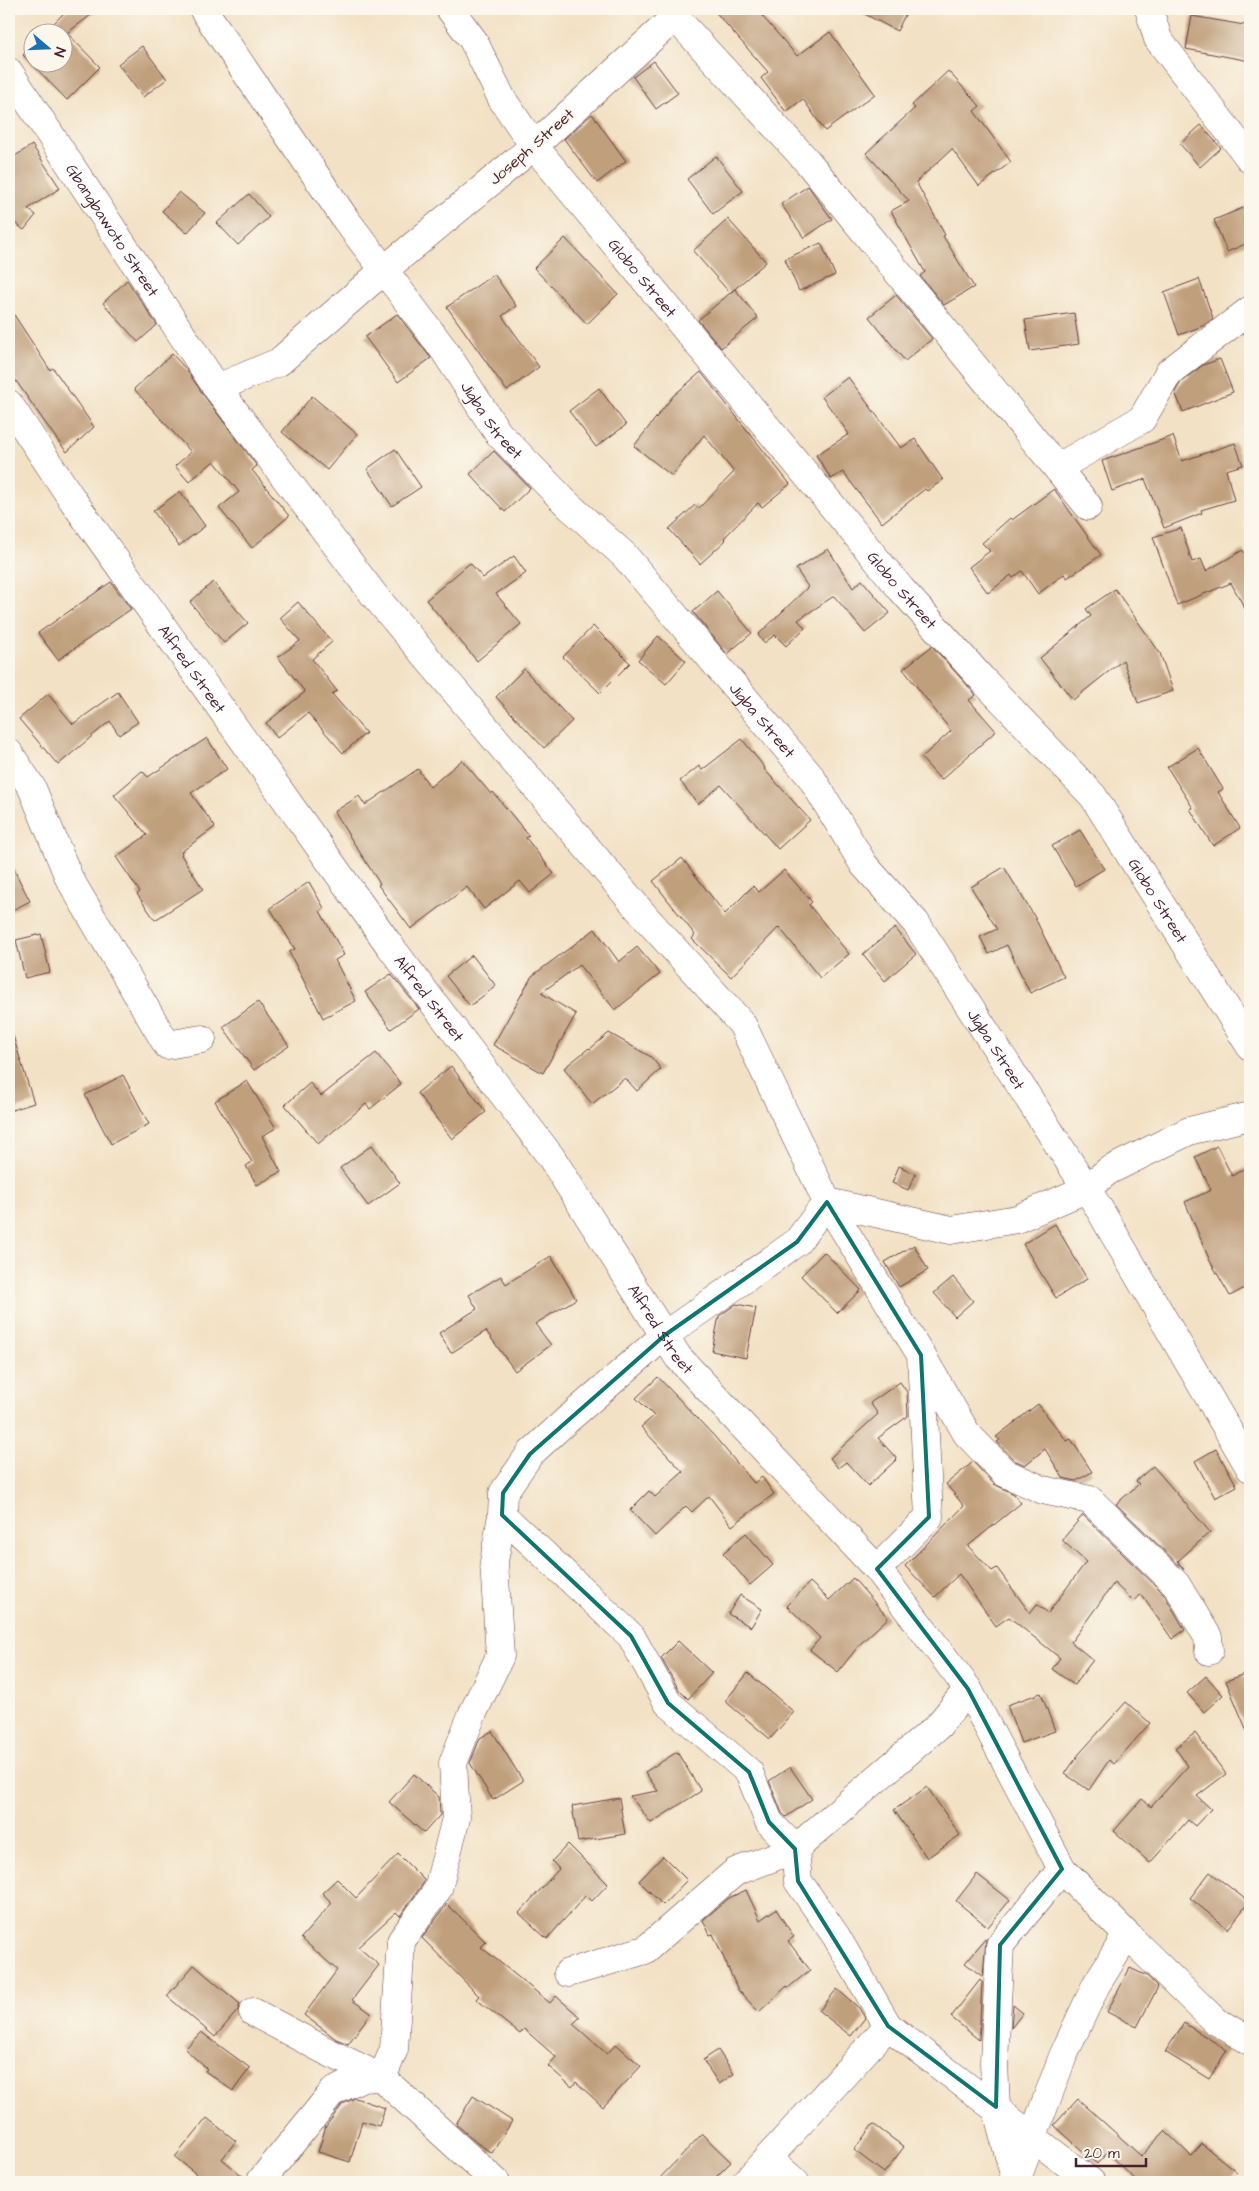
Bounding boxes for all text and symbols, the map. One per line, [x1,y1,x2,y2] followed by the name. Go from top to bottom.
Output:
[22,22,72,72] north arrow
[48,44,70,60] text: N
[484,103,580,190] street label: Joseph Street
[60,160,164,302] street label: Gbangbawoto Street
[603,234,682,323] street label: Globo Street
[455,377,528,465] street label: Jigba Street
[862,547,942,634] street label: Globo Street
[153,620,231,718] street label: Alfred Street
[724,678,800,763] street label: Jigba Street
[1123,854,1193,948] street label: Globo Street
[389,951,469,1047] street label: Alfred Street
[962,1005,1030,1095] street label: Jigba Street
[622,1280,699,1379] street label: Alfred Street
[1076,2136,1146,2168] scale bar
[1084,2143,1120,2164] text: 20 m

